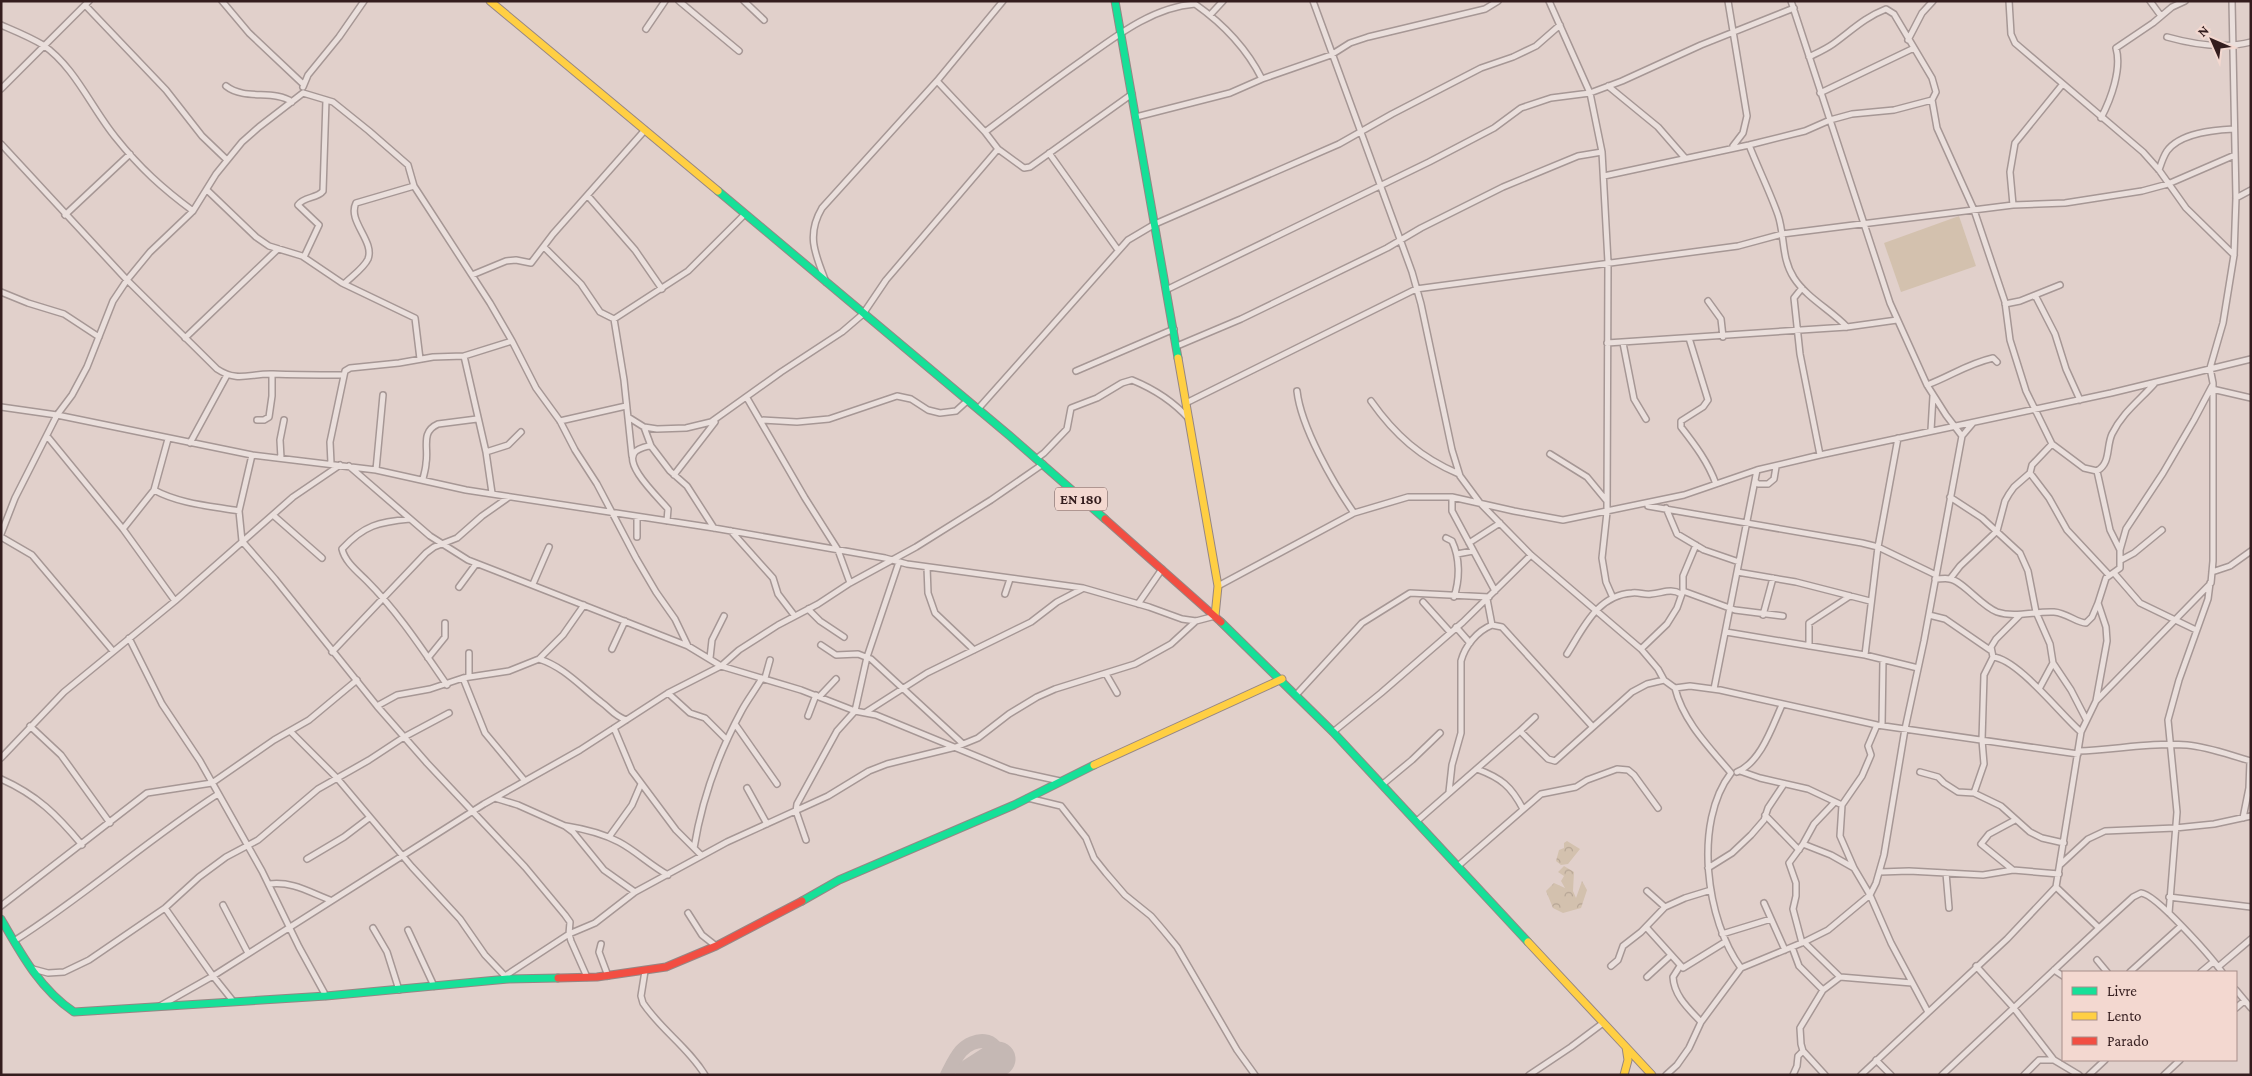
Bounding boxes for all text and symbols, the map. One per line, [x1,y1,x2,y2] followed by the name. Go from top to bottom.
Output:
[2187,15,2237,65] north arrow
[2194,21,2212,40] text: N
[1055,488,1107,510] road number: EN 180
[2062,971,2237,1061] legend
[2107,983,2137,999] text: Livre
[2107,1008,2141,1024] text: Lento
[2107,1033,2149,1049] text: Parado

